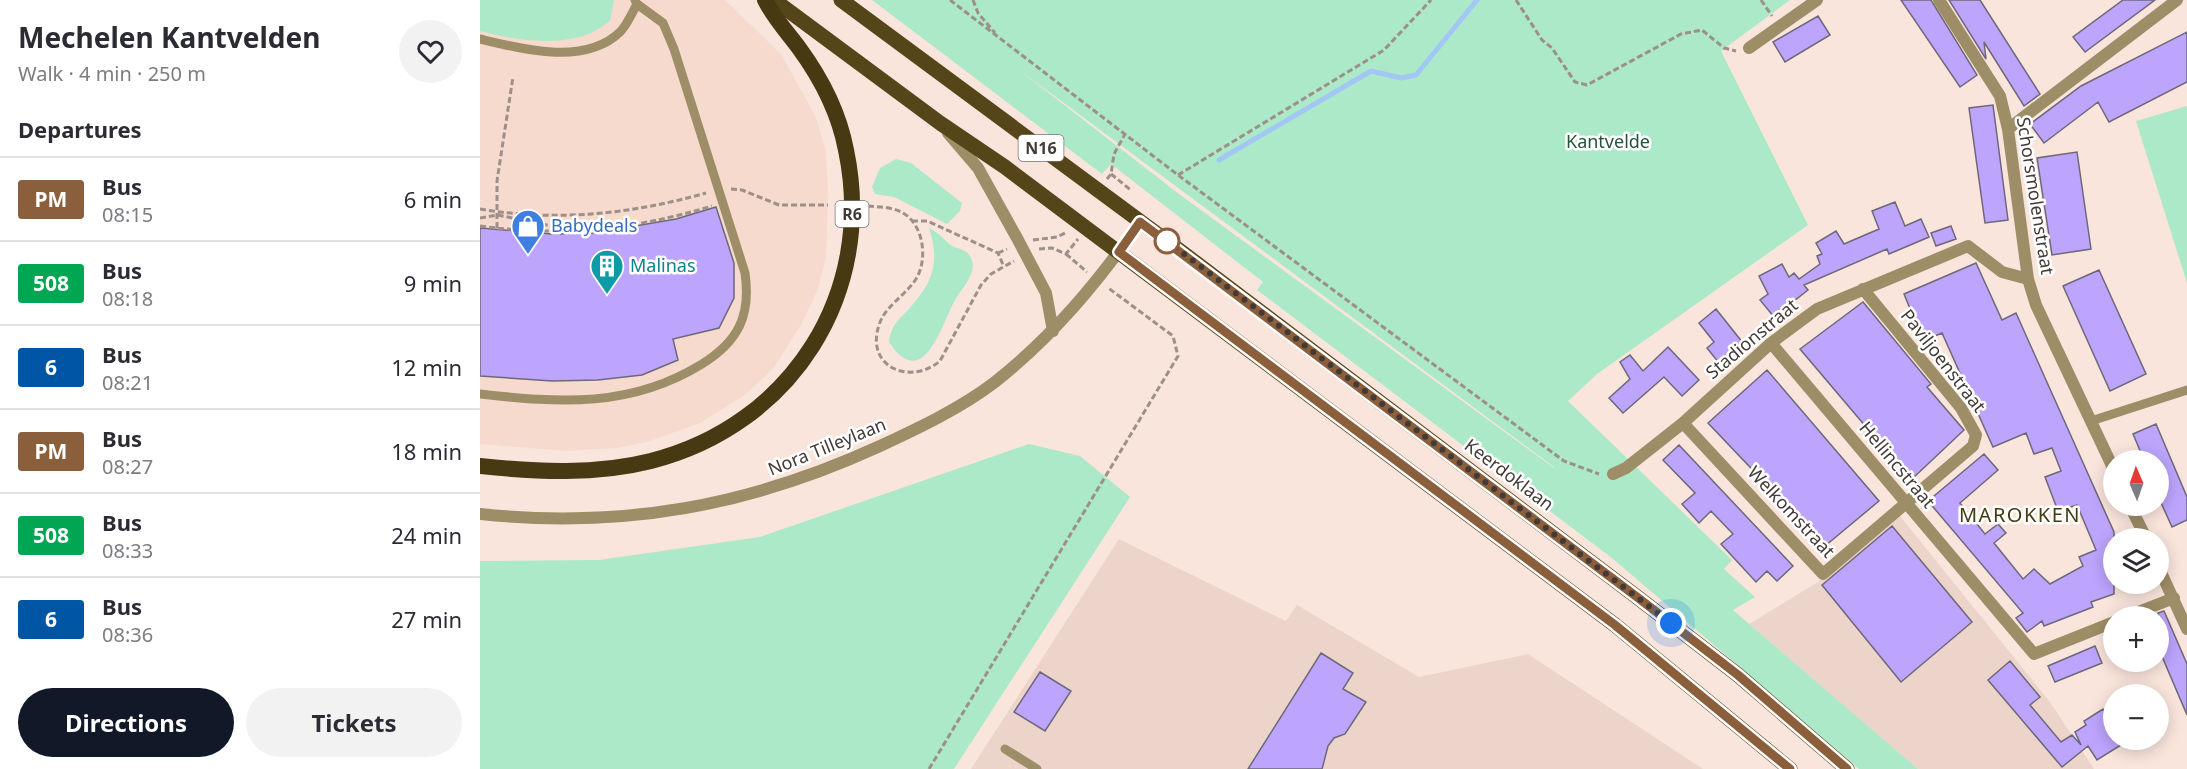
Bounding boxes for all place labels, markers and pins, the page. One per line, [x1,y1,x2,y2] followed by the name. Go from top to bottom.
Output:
[510,208,546,255] shop icon: Babydeals
[551,213,637,237] place label: Babydeals
[1154,228,1180,254] unlabelled marker
[589,248,625,295] building icon: Malinas
[630,253,696,277] place label: Malinas

